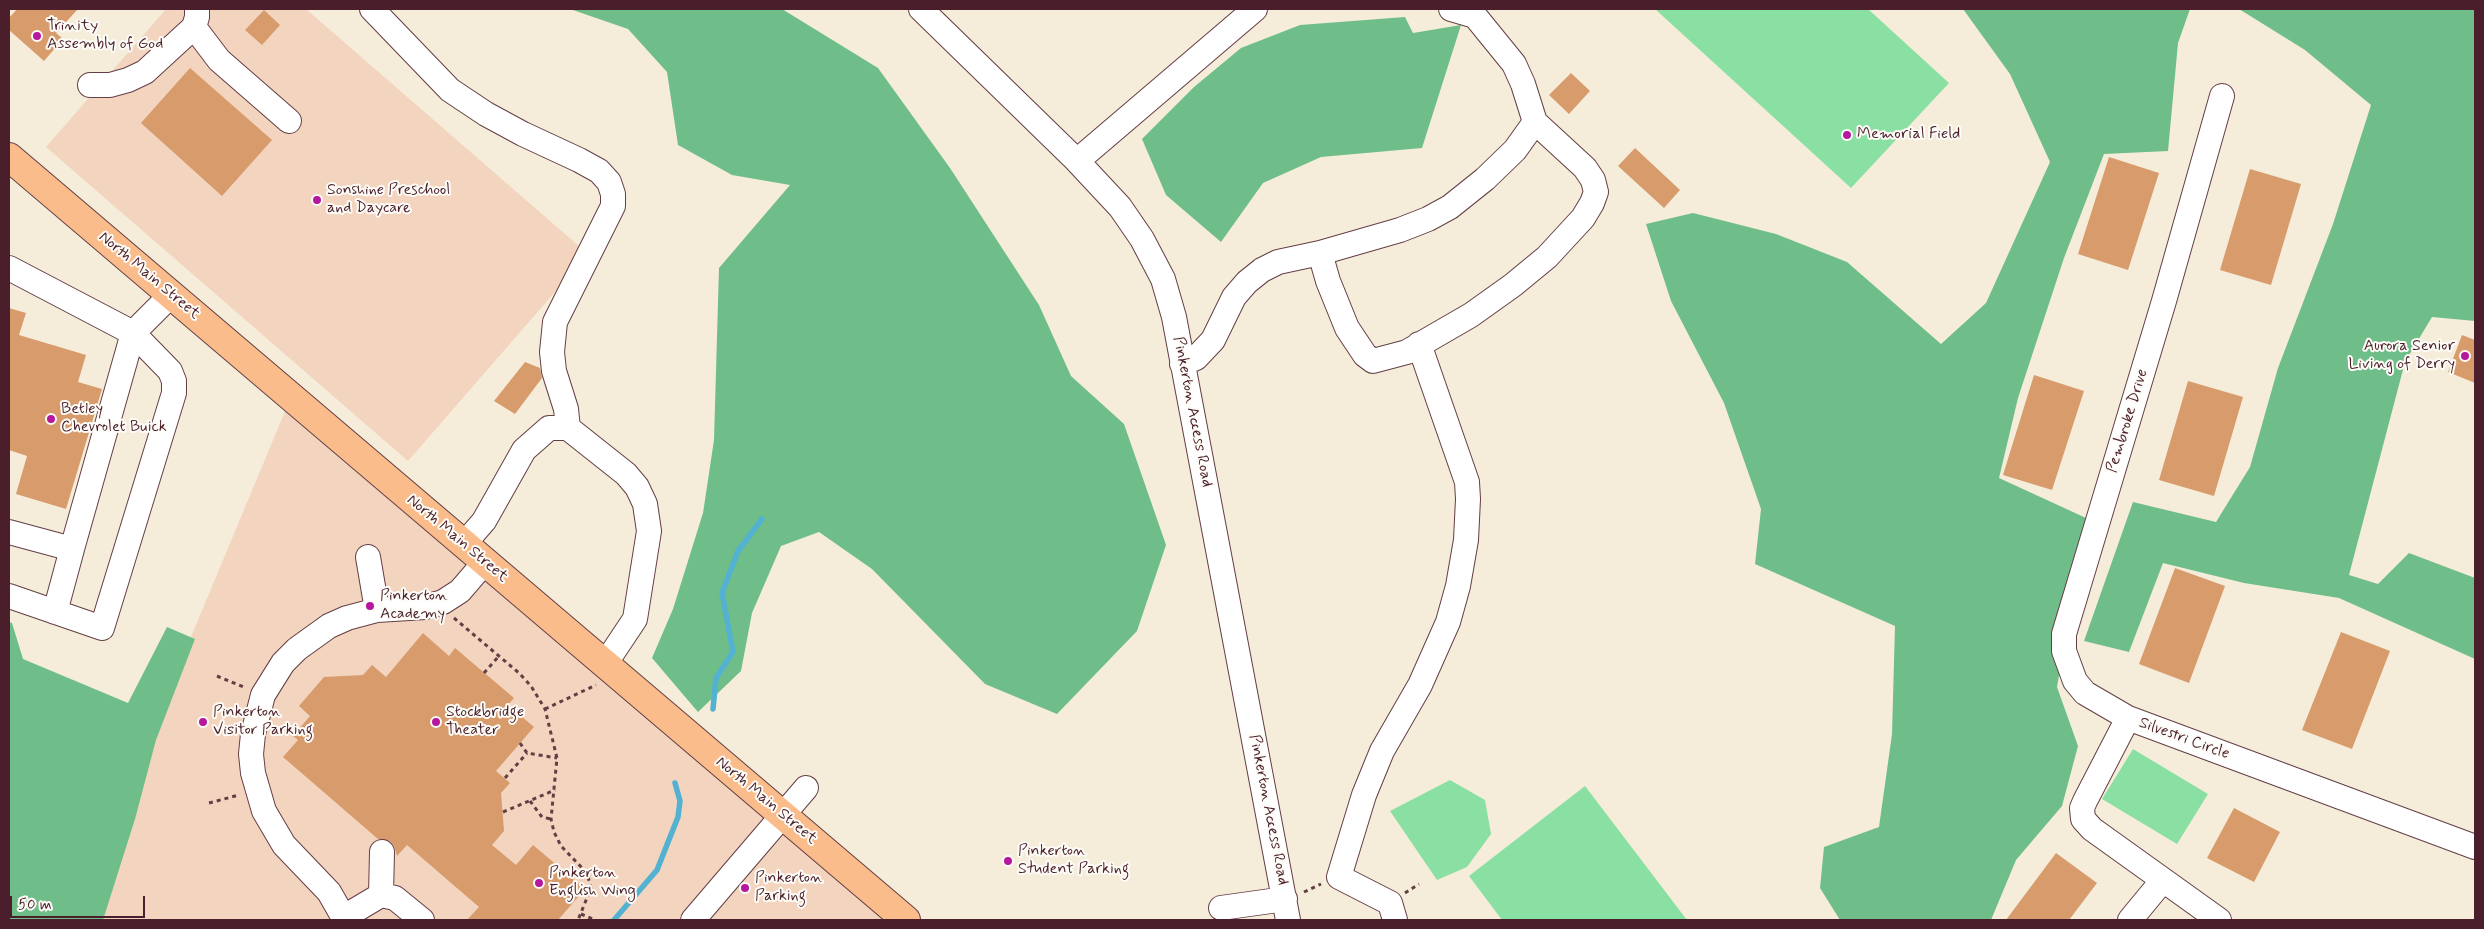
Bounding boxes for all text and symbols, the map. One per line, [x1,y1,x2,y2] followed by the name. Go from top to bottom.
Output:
[47,17,163,55] place label: Trinity Assembly of God
[31,30,43,42] marker: Trinity Assembly of God
[1857,125,1960,145] place label: Memorial Field
[1841,129,1853,141] marker: Memorial Field
[327,181,450,219] place label: Sonshine Preschool and Daycare
[311,194,323,206] marker: Sonshine Preschool and Daycare
[94,228,204,324] street label: North Main Street
[1168,335,1216,489] street label: Pinkerton Access Road
[2348,337,2455,375] place label: Aurora Senior Living of Derry
[2459,350,2471,362] marker: Aurora Senior Living of Derry
[2103,367,2153,475] street label: Pembroke Drive
[61,400,167,438] place label: Betley Chevrolet Buick
[45,413,57,425] marker: Betley Chevrolet Buick
[402,491,512,587] street label: North Main Street
[380,587,447,625] place label: Pinkerton Academy
[364,600,376,612] marker: Pinkerton Academy
[213,703,313,741] place label: Pinkerton Visitor Parking
[446,703,524,741] place label: Stockbridge Theater
[2136,714,2232,764] street label: Silvestri Circle
[197,716,209,728] marker: Pinkerton Visitor Parking
[430,716,442,728] marker: Stockbridge Theater
[1244,733,1292,887] street label: Pinkerton Access Road
[711,753,821,849] street label: North Main Street
[1018,842,1129,880] place label: Pinkerton Student Parking
[1002,855,1014,867] marker: Pinkerton Student Parking
[549,864,636,902] place label: Pinkerton English Wing
[755,869,822,907] place label: Pinkerton Parking
[533,877,545,889] marker: Pinkerton English Wing
[739,882,751,894] marker: Pinkerton Parking
[12,886,148,918] scale bar
[18,895,52,915] text: 50 m

